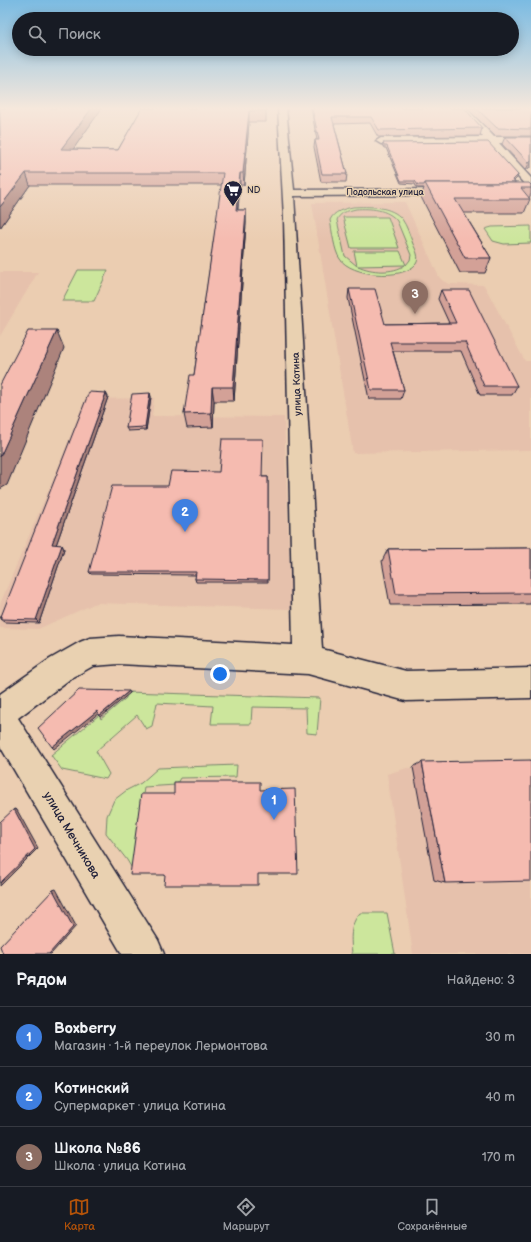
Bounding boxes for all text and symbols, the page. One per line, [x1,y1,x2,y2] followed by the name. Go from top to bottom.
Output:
[12,12,519,56] search box
[26,23,48,45] icon: search
[58,25,101,44] text: Поиск
[222,179,244,207] supermarket icon: ND
[247,185,261,196] place label: ND
[346,187,424,198] street label: Подольская улица
[402,281,428,314] pin: 3
[290,352,304,416] street label: улица Котина
[172,499,198,532] pin: 2
[210,664,230,684] your location
[261,787,287,820] pin: 1
[40,789,103,881] street label: улица Мечникова
[16,970,67,990] text: Рядом
[447,972,515,988] text: Найдено: 3
[54,1019,116,1038] text: Boxberry
[26,1029,32,1045] text: 1
[485,1029,515,1045] text: 30 m
[54,1038,268,1054] text: Магазин · 1-й переулок Лермонтова
[54,1079,129,1098] text: Котинский
[25,1089,33,1105] text: 2
[485,1089,515,1105] text: 40 m
[54,1098,226,1114] text: Супермаркет · улица Котина
[54,1139,141,1158] text: Школа №86
[25,1149,33,1165] text: 3
[482,1149,515,1165] text: 170 m
[54,1158,186,1174] text: Школа · улица Котина
[64,1196,95,1233] tab: Карта
[223,1196,270,1233] tab: Маршрут
[398,1196,467,1233] tab: Сохранённые

